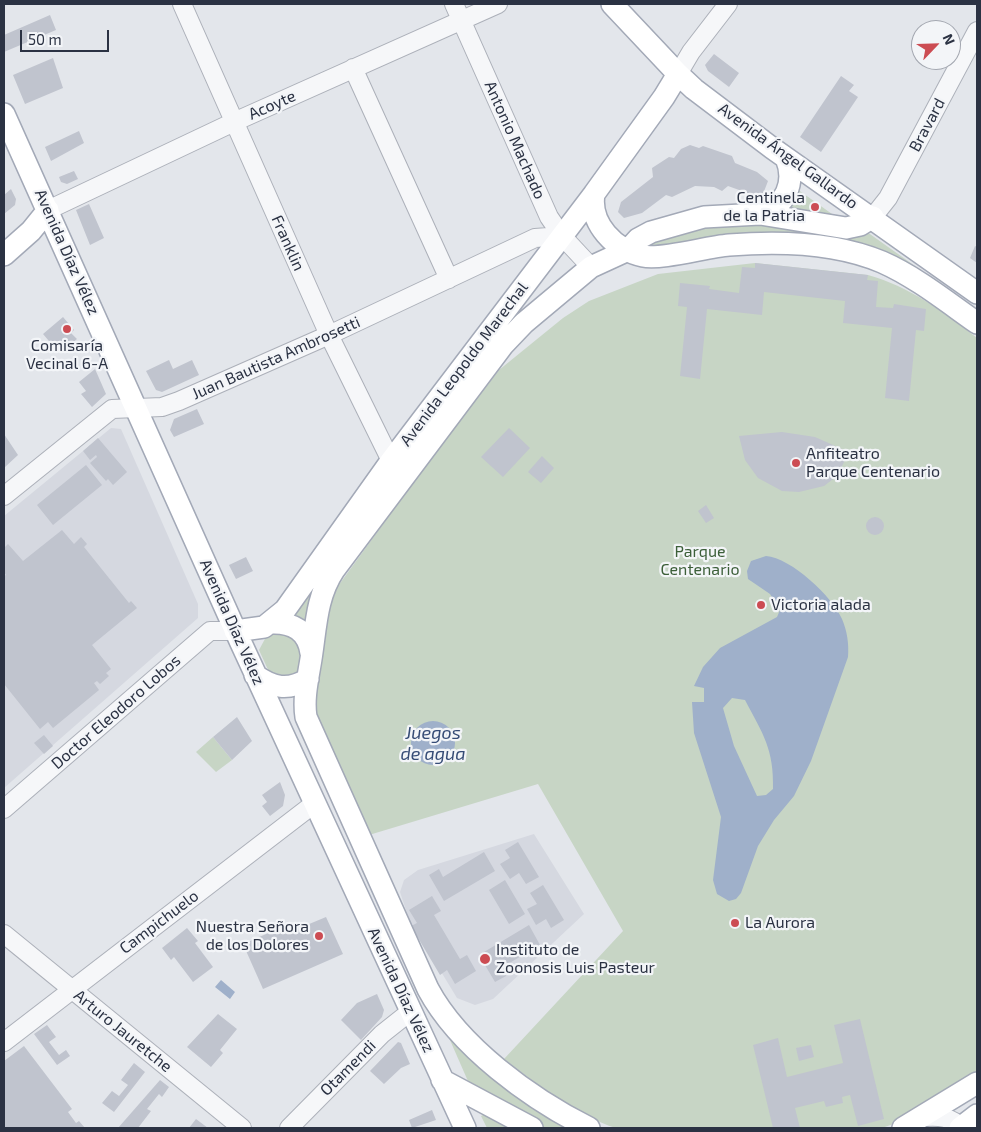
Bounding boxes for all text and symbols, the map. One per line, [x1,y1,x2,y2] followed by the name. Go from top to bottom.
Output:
[22,20,111,52] scale bar
[911,20,961,70] north arrow
[28,30,62,48] text: 50 m
[939,31,959,47] text: N
[480,78,550,202] street label: Antonio Machado
[245,86,299,124] street label: Acoyte
[905,95,949,155] street label: Bravard
[714,99,862,213] street label: Avenida Ángel Gallardo
[31,186,103,318] street label: Avenida Díaz Vélez
[723,188,805,226] place label: Centinela de la Patria
[809,201,821,213] marker: Centinela de la Patria
[267,212,309,274] street label: Franklin
[396,278,532,450] street label: Avenida Leopoldo Marechal
[189,312,363,404] street label: Juan Bautista Ambrosetti
[61,323,73,335] marker: Comisaría Vecinal 6-A
[26,336,108,374] place label: Comisaría Vecinal 6-A
[806,444,940,482] place label: Anfiteatro Parque Centenario
[790,457,802,469] marker: Anfiteatro Parque Centenario
[660,542,740,580] park label: Parque Centenario
[196,556,268,688] street label: Avenida Díaz Vélez
[771,595,871,615] place label: Victoria alada
[755,599,767,611] marker: Victoria alada
[48,651,184,773] street label: Doctor Eleodoro Lobos
[400,722,466,764] water label: Juegos de agua
[116,886,202,958] street label: Campichuelo
[745,913,815,933] place label: La Aurora
[196,917,309,955] place label: Nuestra Señora de los Dolores
[729,917,741,929] marker: La Aurora
[364,924,438,1056] street label: Avenida Díaz Vélez
[313,930,325,942] marker: Nuestra Señora de los Dolores
[496,940,655,978] place label: Instituto de Zoonosis Luis Pasteur
[478,952,492,966] marker: Instituto de Zoonosis Luis Pasteur
[70,986,176,1076] street label: Arturo Jauretche
[316,1036,380,1100] street label: Otamendi

